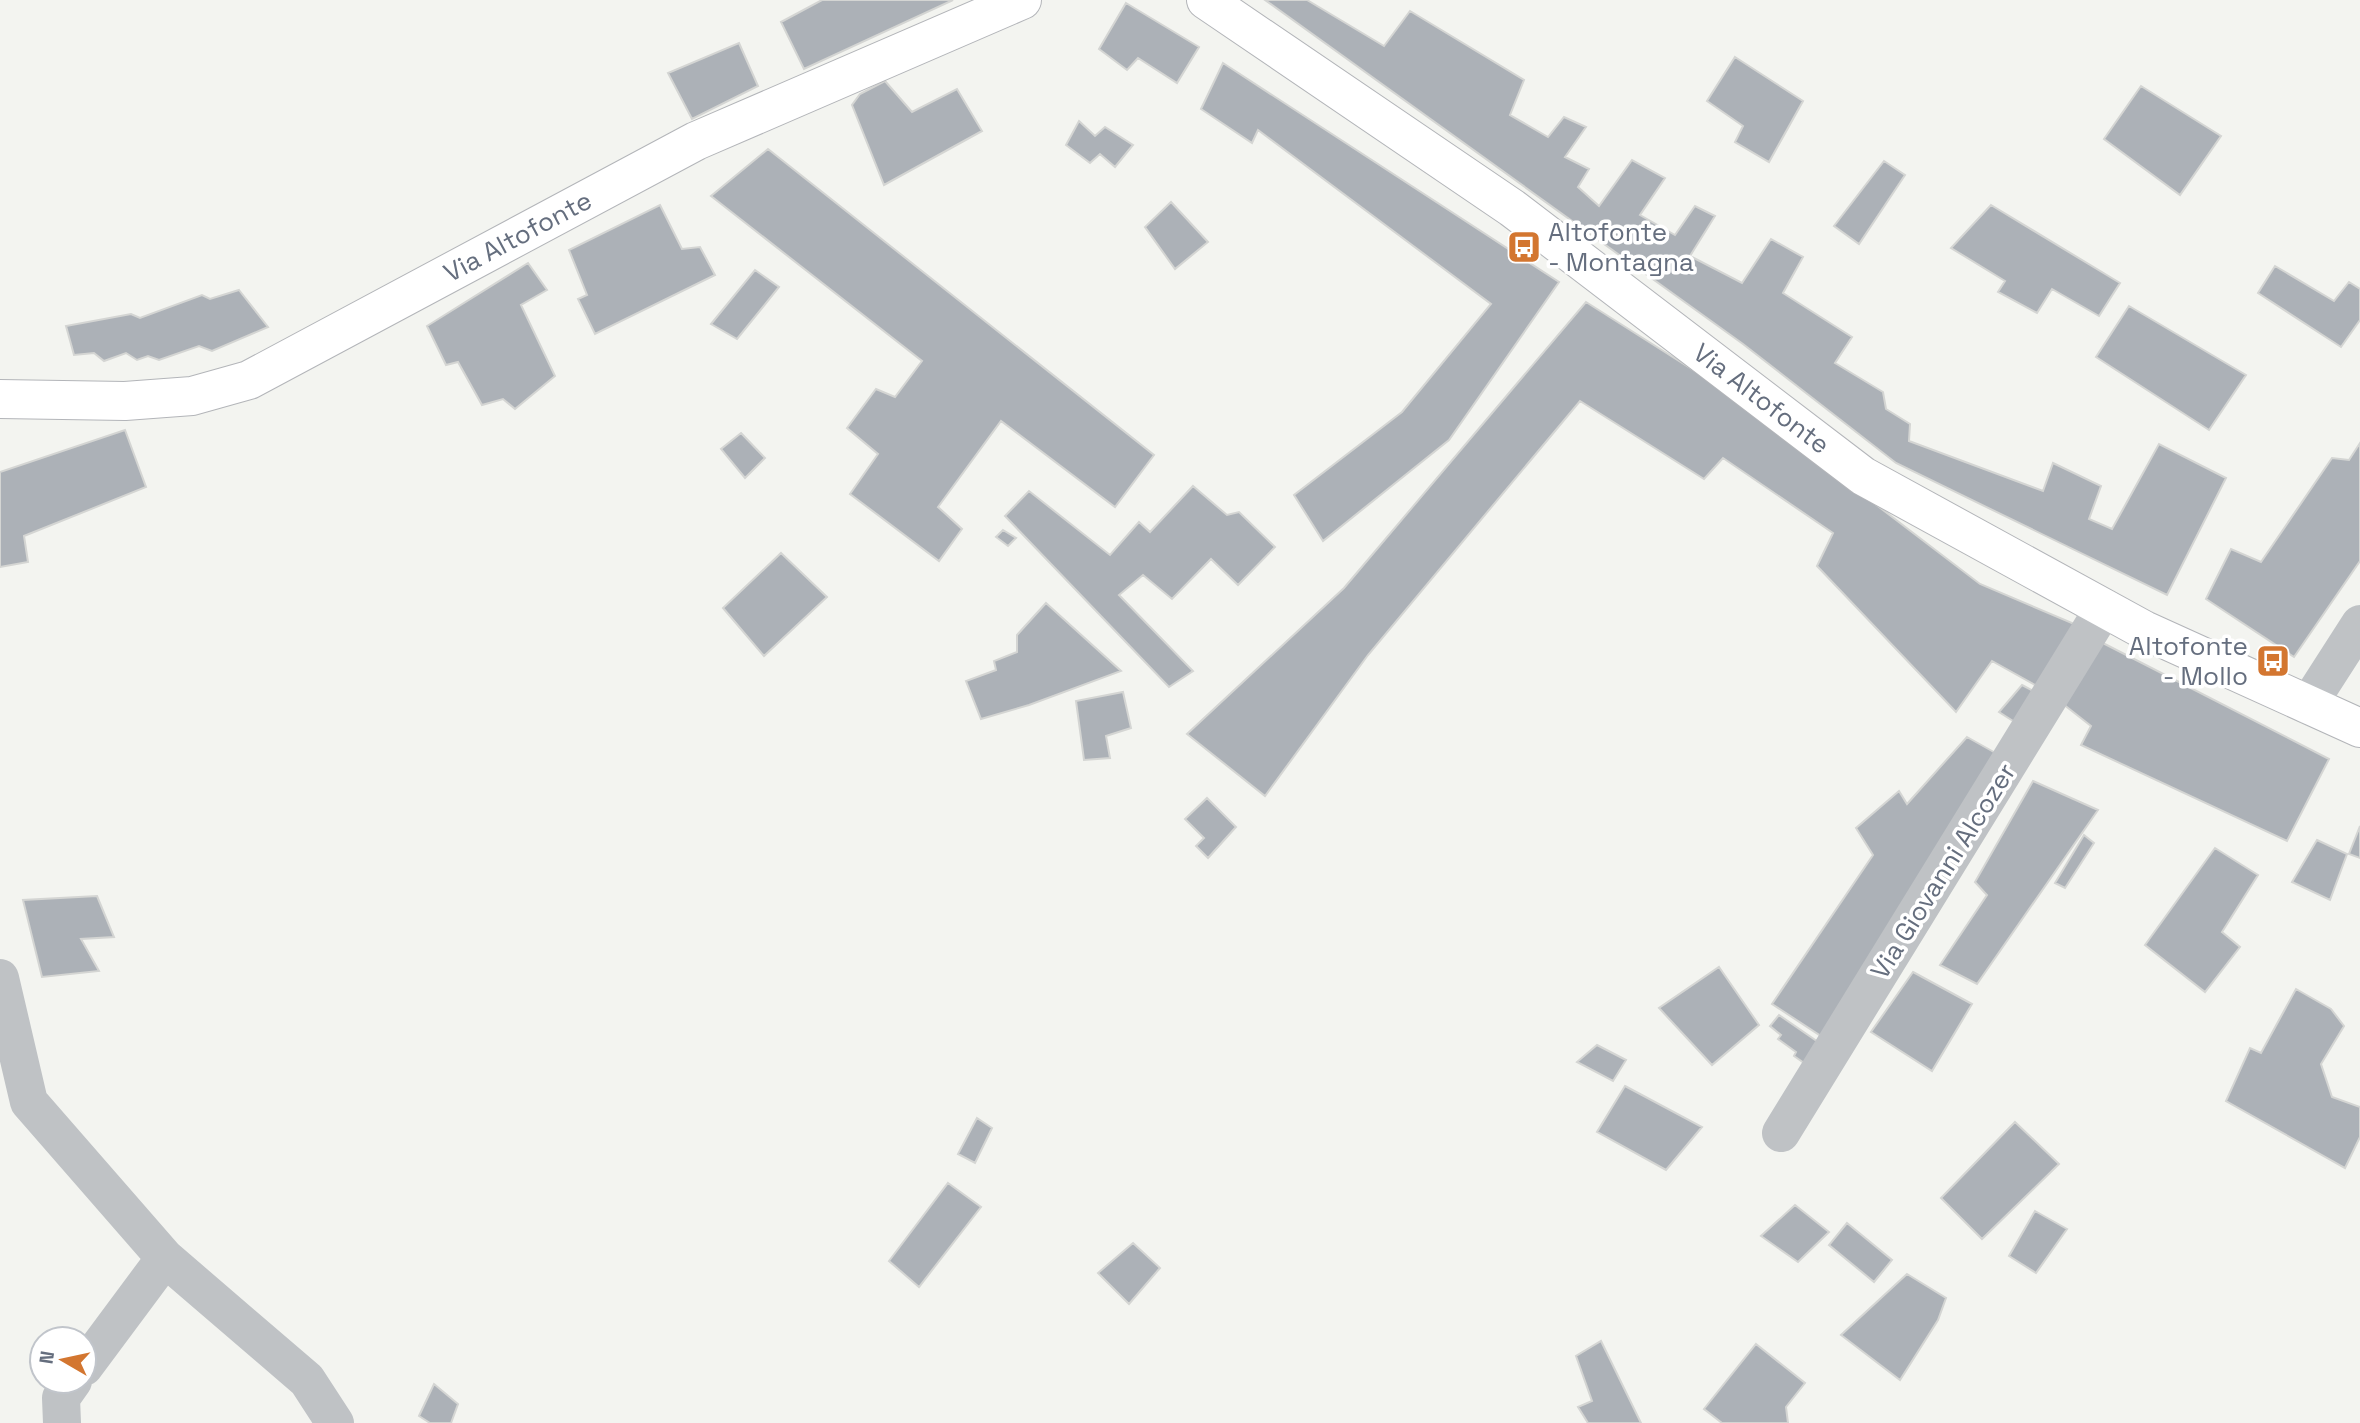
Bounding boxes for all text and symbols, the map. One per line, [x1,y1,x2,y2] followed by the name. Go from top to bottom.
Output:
[438,183,598,290] street label: Via Altofonte
[1548,215,1694,279] place label: Altofonte - Montagna
[1505,228,1543,266] bus stop icon: Altofonte - Montagna
[1686,336,1837,462] street label: Via Altofonte
[2129,629,2248,693] place label: Altofonte - Mollo
[2254,642,2292,680] bus stop icon: Altofonte - Mollo
[1863,757,2023,985] street label: Via Giovanni Alcozer
[28,1325,98,1395] north arrow
[33,1349,60,1366] text: N

